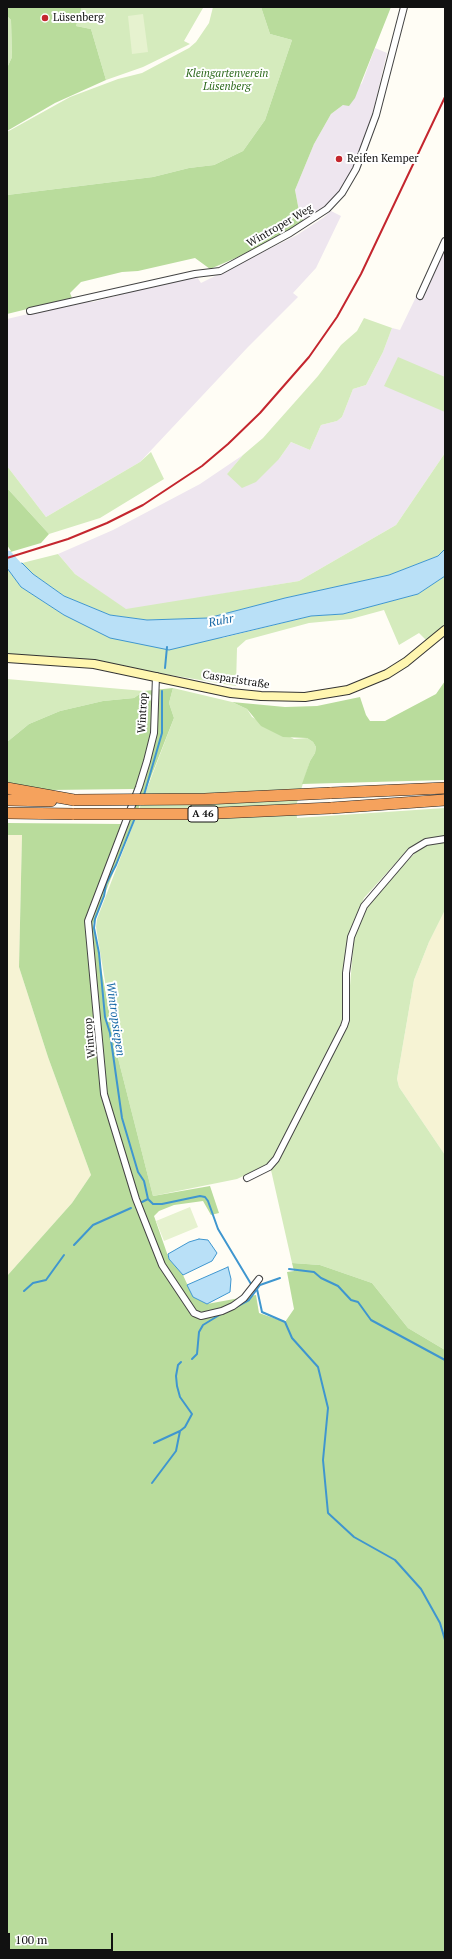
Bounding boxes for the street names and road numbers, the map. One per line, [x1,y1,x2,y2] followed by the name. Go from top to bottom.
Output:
[245,202,315,250] street label: Wintroper Weg
[201,668,271,692] street label: Casparistraße
[135,692,151,734] street label: Wintrop
[188,806,218,822] road number: A 46
[82,1017,98,1059] street label: Wintrop

